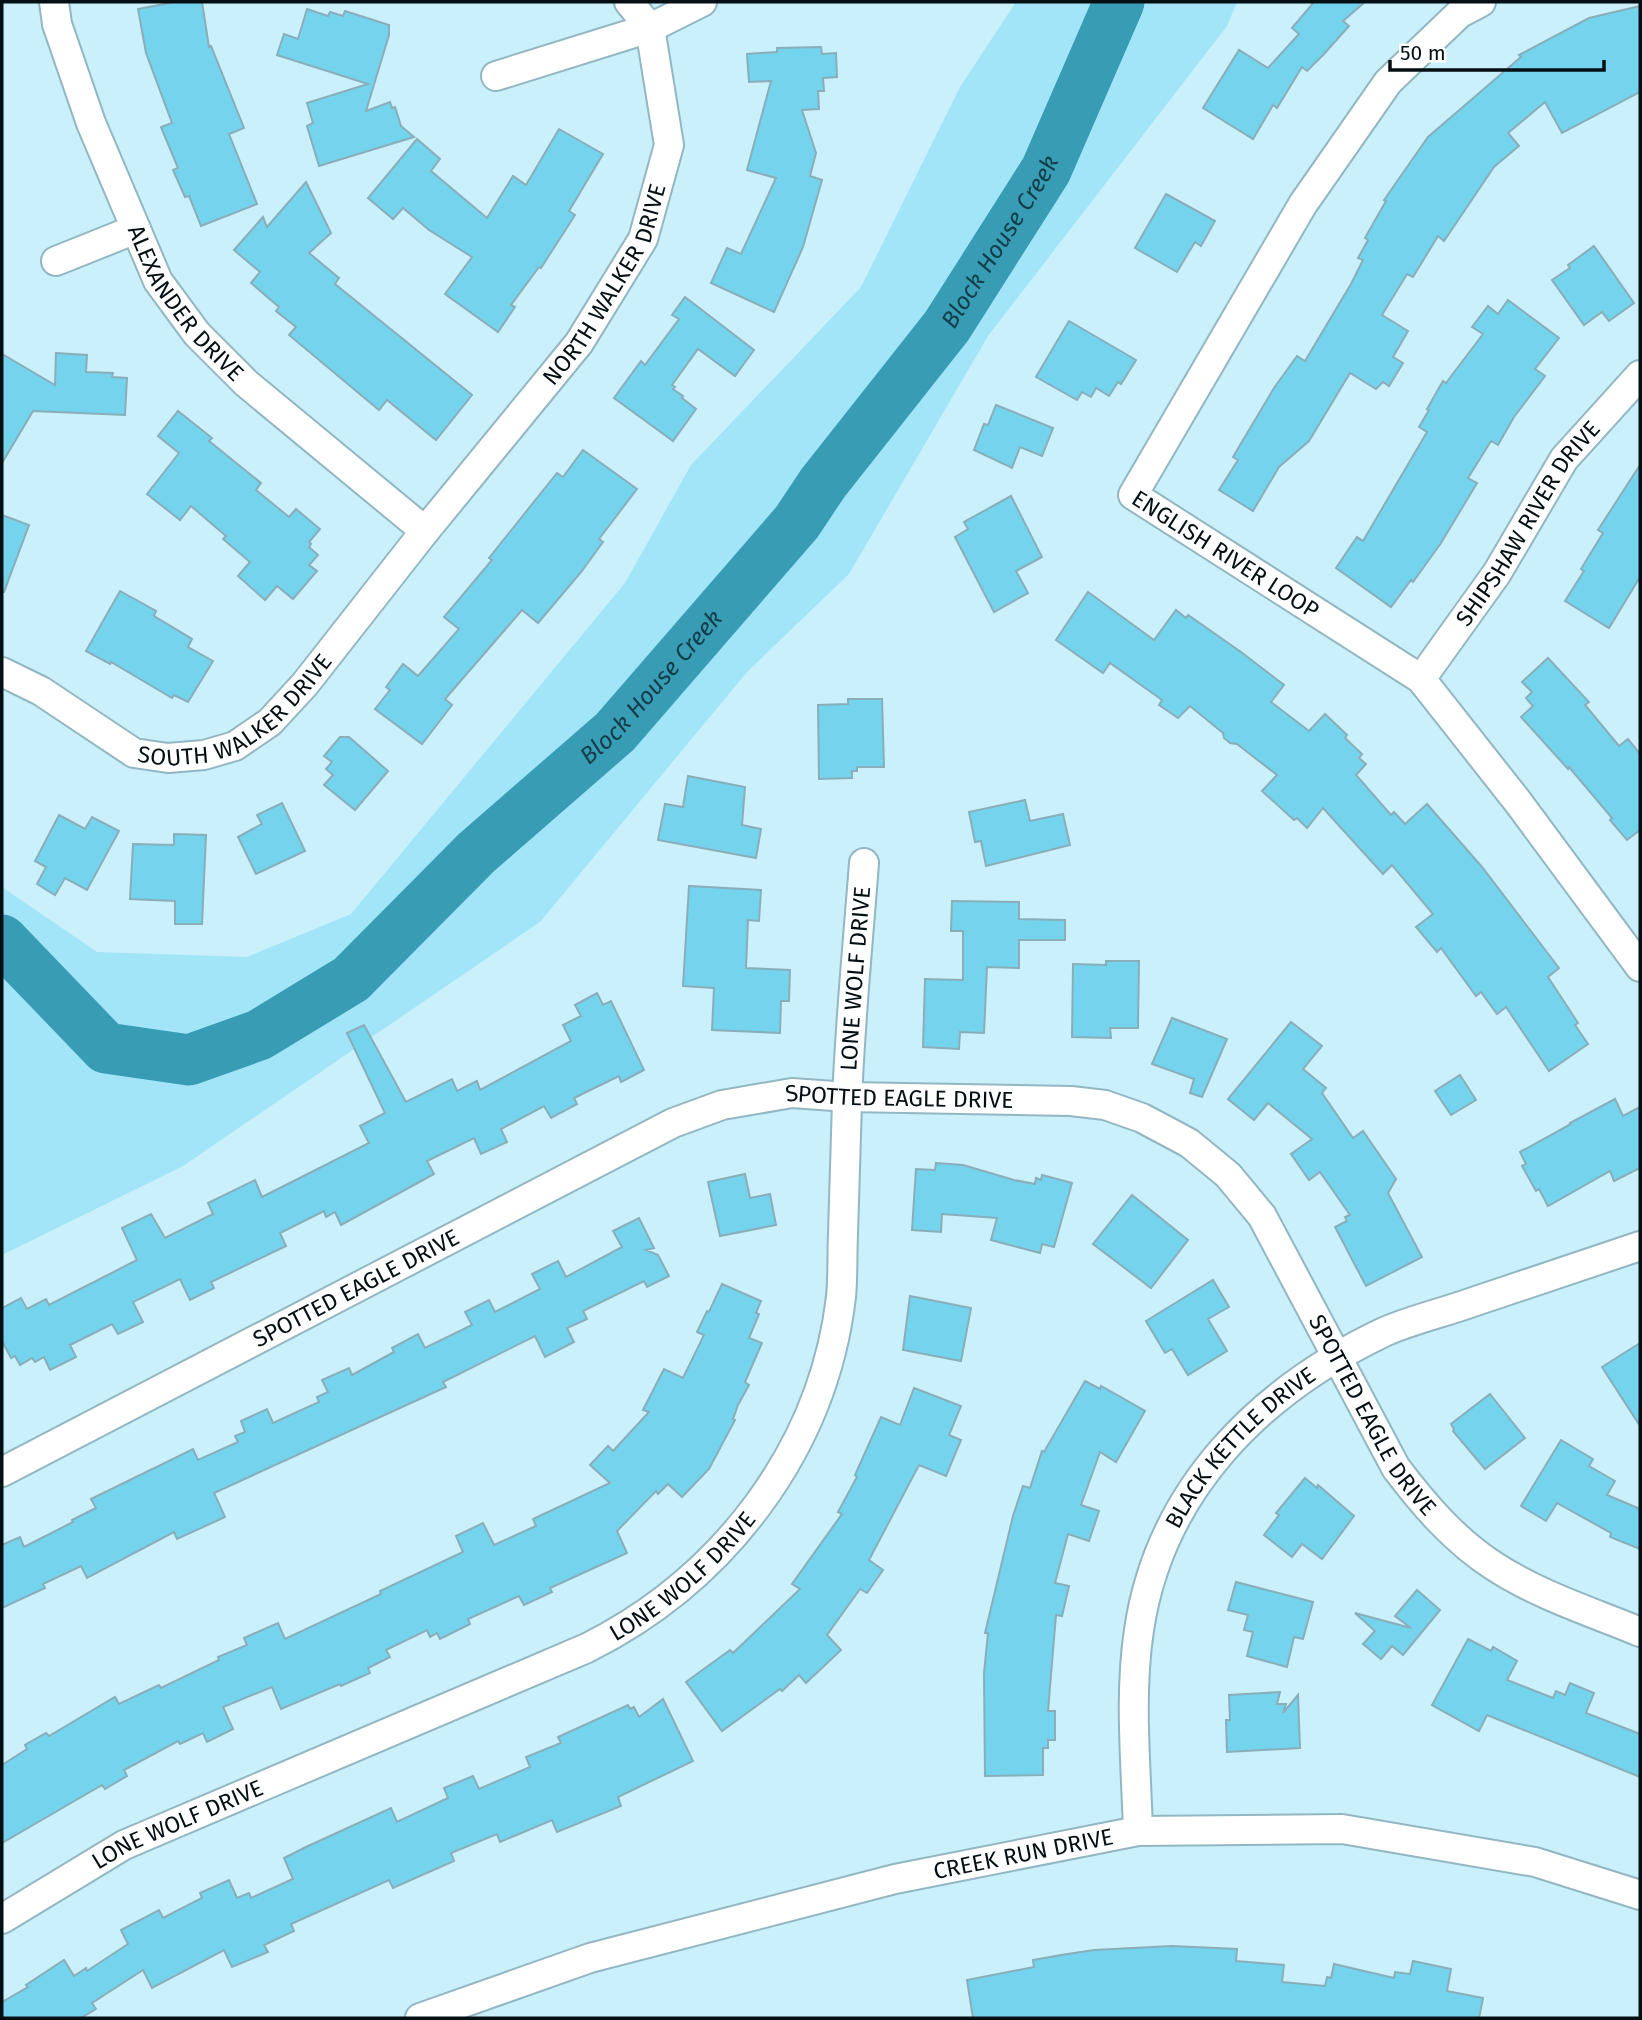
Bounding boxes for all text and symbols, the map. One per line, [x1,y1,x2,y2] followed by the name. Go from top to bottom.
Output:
[1390,28,1604,72] scale bar
[1400,40,1446,66] text: 50 m
[935,151,1064,333] water label: Block House Creek
[536,180,672,391] street label: NORTH WALKER DRIVE
[122,221,250,387] street label: ALEXANDER DRIVE
[1450,415,1606,631] street label: SHIPSHAW RIVER DRIVE
[1127,484,1324,624] street label: ENGLISH RIVER LOOP
[574,604,728,770] water label: Block House Creek
[136,648,337,772] street label: SOUTH WALKER DRIVE
[834,885,876,1072] street label: LONE WOLF DRIVE
[783,1078,1014,1114] street label: SPOTTED EAGLE DRIVE
[248,1223,464,1353] street label: SPOTTED EAGLE DRIVE
[1303,1310,1442,1521] street label: SPOTTED EAGLE DRIVE
[1159,1361,1320,1533] street label: BLACK KETTLE DRIVE
[604,1506,761,1647] street label: LONE WOLF DRIVE
[87,1773,267,1875] street label: LONE WOLF DRIVE
[931,1822,1115,1885] street label: CREEK RUN DRIVE

